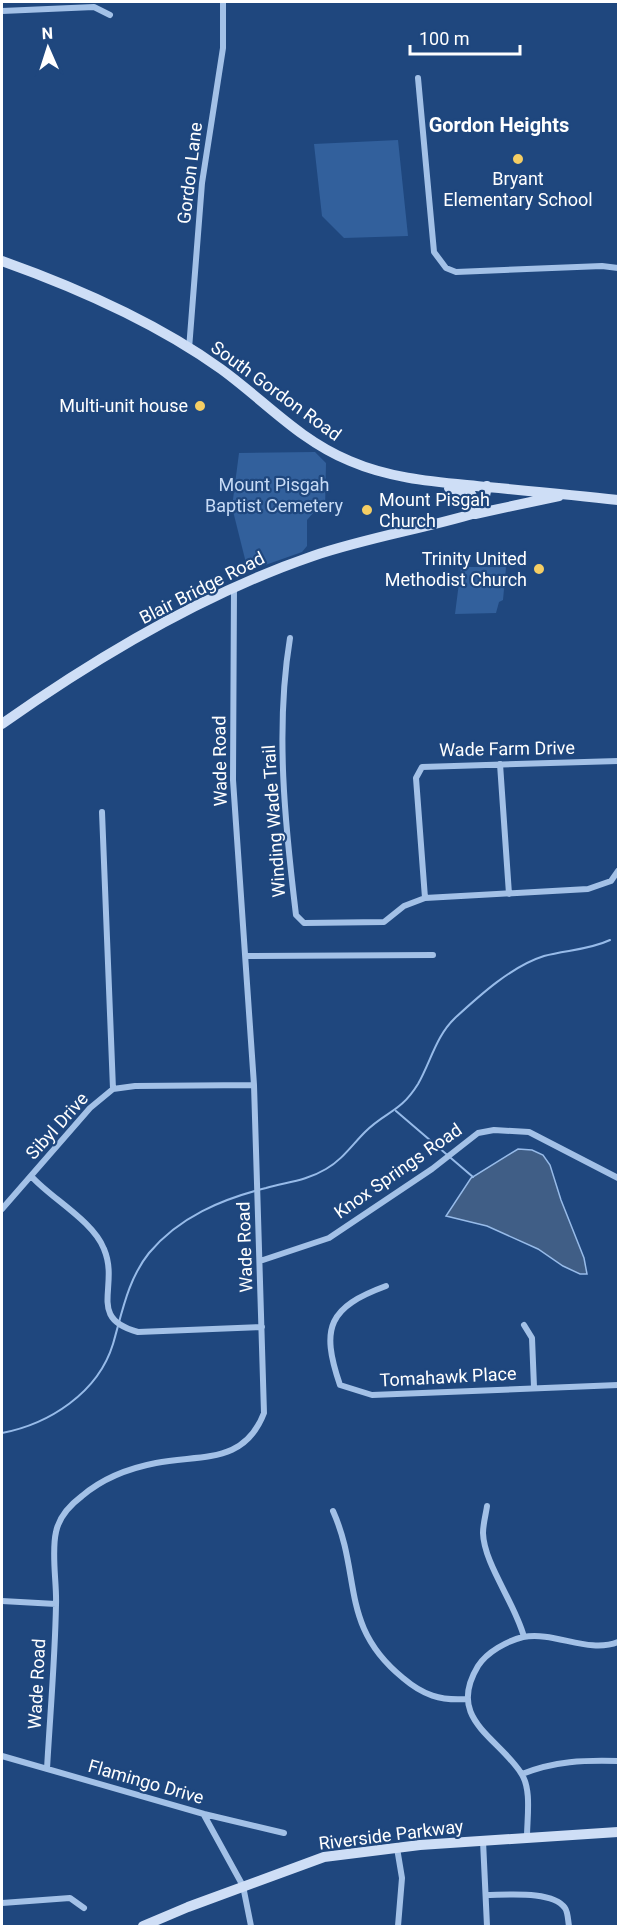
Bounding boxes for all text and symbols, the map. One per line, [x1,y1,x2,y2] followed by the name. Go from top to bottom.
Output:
[18,18,78,78] north arrow
[410,18,520,56] scale bar
[41,24,53,43] text: N
[419,28,470,49] text: 100 m
[429,113,569,137] district label: Gordon Heights
[173,121,206,225] street label: Gordon Lane
[511,152,525,166] marker: Bryant Elementary School
[443,168,593,210] place label: Bryant Elementary School
[207,336,345,445] street label: South Gordon Road
[59,395,188,416] place label: Multi-unit house
[193,399,207,413] marker: Multi-unit house
[205,474,343,516] park label: Mount Pisgah Baptist Cemetery
[379,489,490,531] place label: Mount Pisgah Church
[360,503,374,517] marker: Mount Pisgah Church
[136,547,268,628] street label: Blair Bridge Road
[385,548,527,590] place label: Trinity United Methodist Church
[532,562,546,576] marker: Trinity United Methodist Church
[208,715,231,807] street label: Wade Road
[439,737,575,760] street label: Wade Farm Drive
[258,744,289,898] street label: Winding Wade Trail
[21,1088,92,1163] street label: Sibyl Drive
[330,1119,466,1222] street label: Knox Springs Road
[232,1201,257,1293] street label: Wade Road
[379,1362,517,1391] street label: Tomahawk Place
[24,1638,49,1730] street label: Wade Road
[86,1755,206,1808] street label: Flamingo Drive
[317,1815,465,1854] street label: Riverside Parkway

